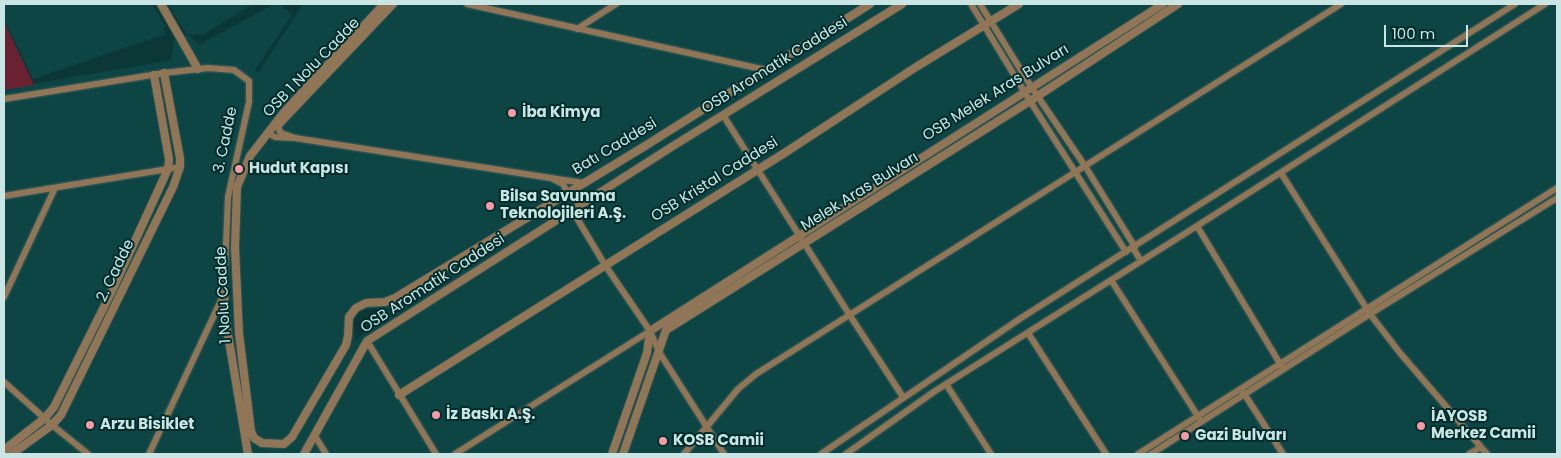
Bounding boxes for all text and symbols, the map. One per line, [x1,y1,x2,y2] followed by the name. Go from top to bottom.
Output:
[699,14,851,118] street label: OSB Aromatik Caddesi
[260,15,364,121] street label: OSB 1 Nolu Cadde
[1386,15,1470,47] scale bar
[1392,23,1435,44] text: 100 m
[920,41,1072,145] street label: OSB Melek Aras Bulvarı
[522,104,600,122] place label: İba Kimya
[210,105,242,175] street label: 3. Cadde
[506,107,518,119] marker: İba Kimya
[570,115,660,179] street label: Batı Caddesi
[648,134,782,226] street label: OSB Kristal Caddesi
[798,149,922,235] street label: Melek Aras Bulvarı
[249,160,348,178] place label: Hudut Kapısı
[233,163,245,175] marker: Hudut Kapısı
[500,188,626,223] place label: Bilsa Savunma Teknolojileri A.Ş.
[484,200,496,212] marker: Bilsa Savunma Teknolojileri A.Ş.
[357,231,509,337] street label: OSB Aromatik Caddesi
[93,237,139,305] street label: 2. Cadde
[212,246,236,344] street label: 1 Nolu Cadde
[446,406,535,424] place label: İz Baskı A.Ş.
[1431,408,1536,443] place label: İAYOSB Merkez Camii
[430,409,442,421] marker: İz Baskı A.Ş.
[100,416,194,434] place label: Arzu Bisiklet
[84,419,96,431] marker: Arzu Bisiklet
[1415,420,1427,432] marker: İAYOSB Merkez Camii
[1195,427,1287,445] place label: Gazi Bulvarı
[1179,430,1191,442] marker: Gazi Bulvarı
[673,432,764,450] place label: KOSB Camii
[657,435,669,447] marker: KOSB Camii

